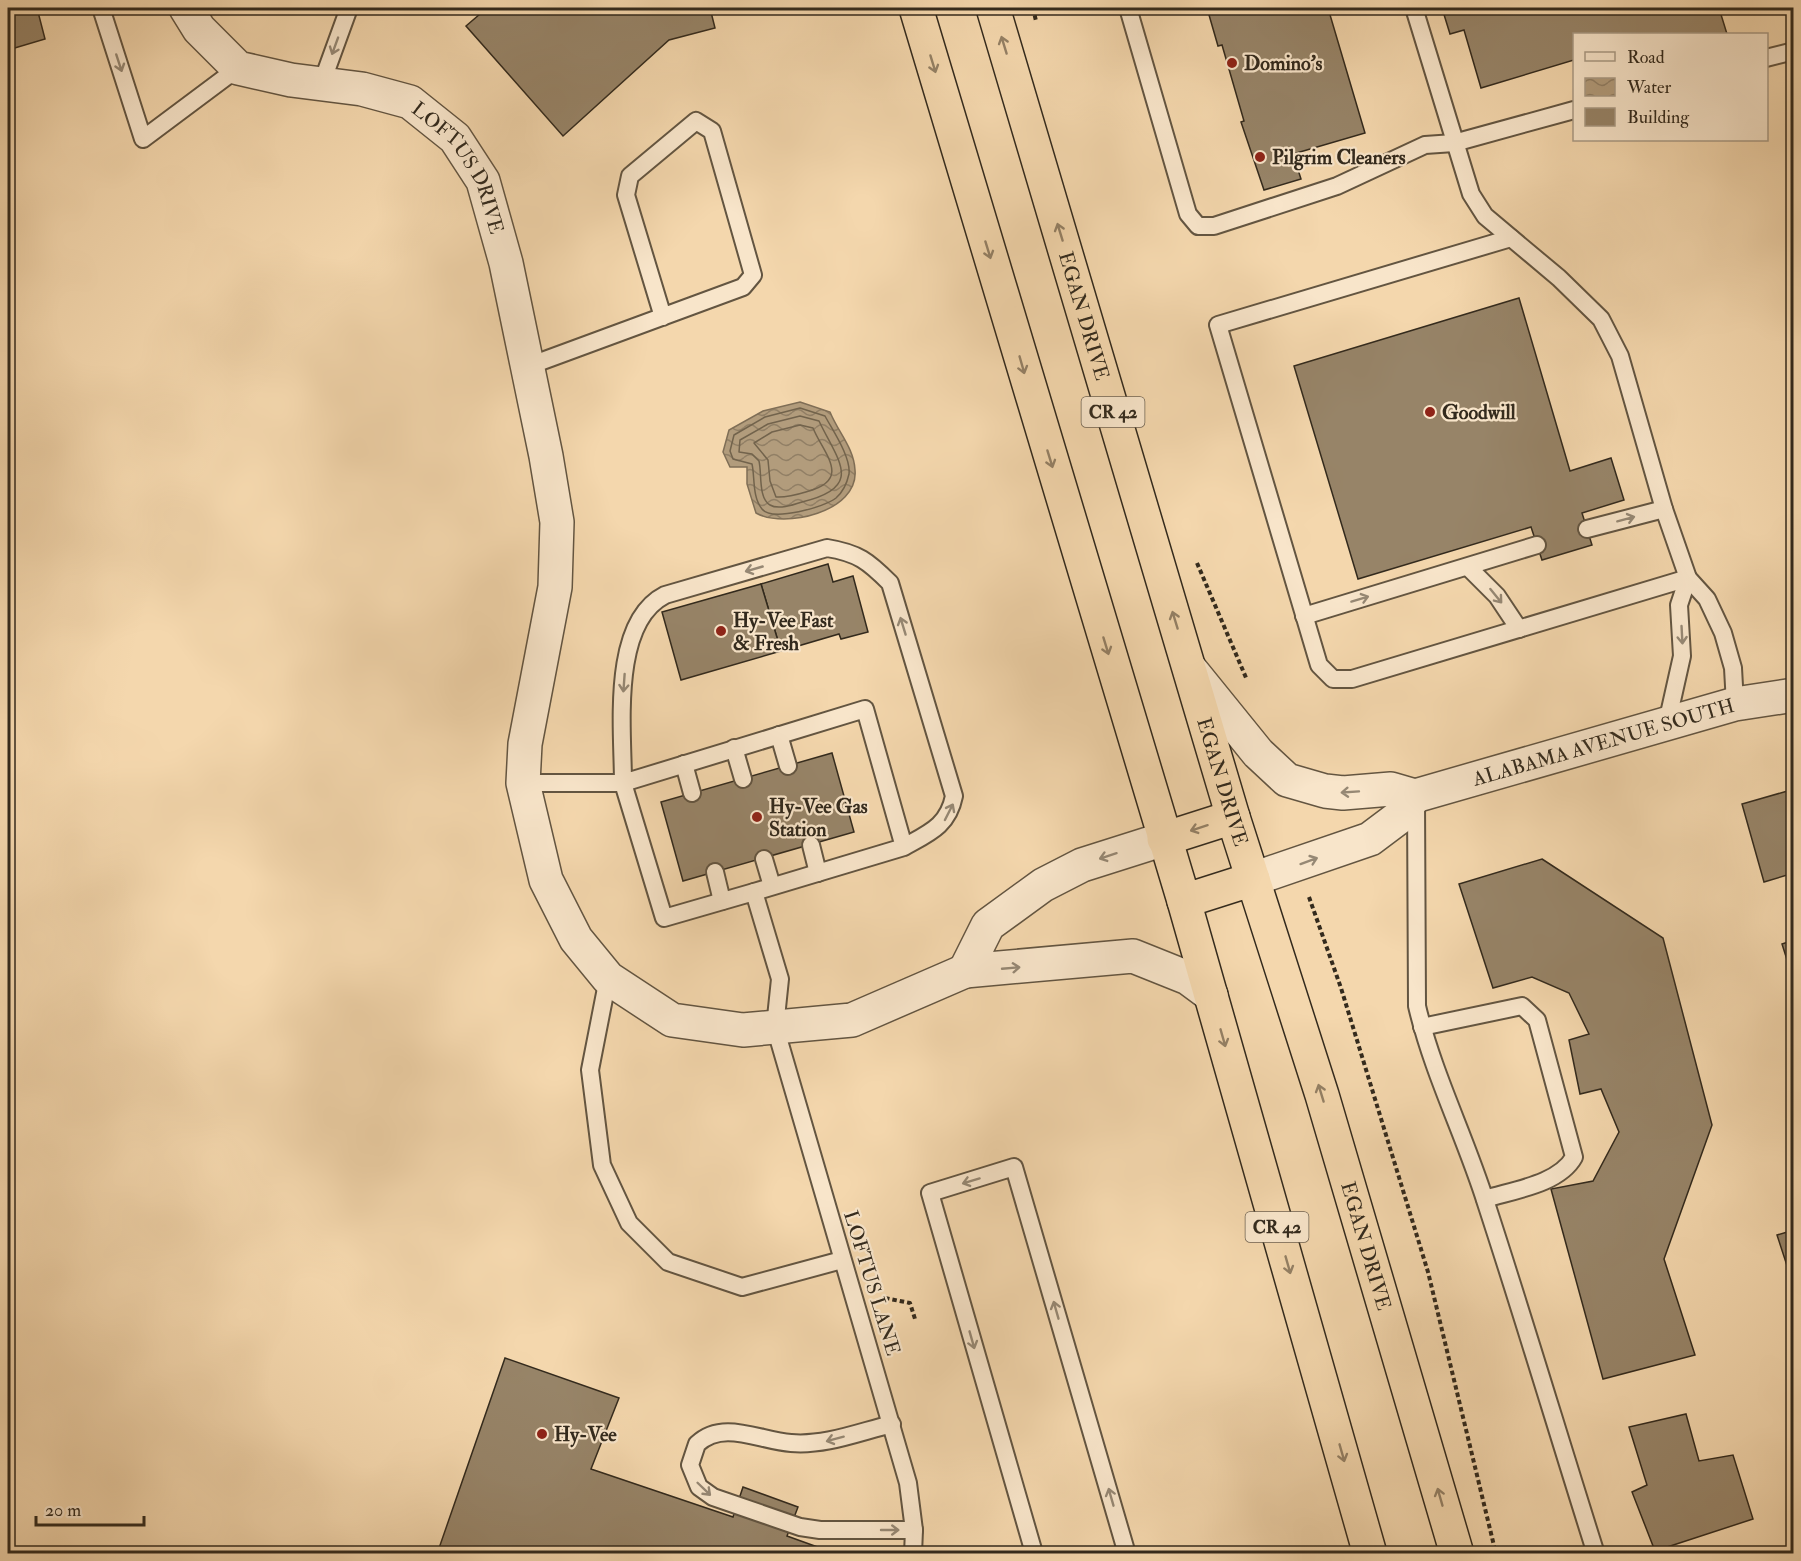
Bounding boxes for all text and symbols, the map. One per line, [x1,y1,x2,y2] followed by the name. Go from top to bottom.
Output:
[1573,33,1768,141] legend
[328,36,339,55] one-way arrow
[998,36,1009,55] one-way arrow
[1627,46,1665,69] text: Road
[1244,51,1322,76] place label: Domino's
[114,53,125,72] one-way arrow
[928,54,939,73] one-way arrow
[1225,56,1239,70] marker: Domino's
[1626,76,1671,99] text: Water
[407,96,510,237] street label: LOFTUS DRIVE
[1627,106,1690,129] text: Building
[1272,145,1406,171] place label: Pilgrim Cleaners
[1253,150,1267,164] marker: Pilgrim Cleaners
[1054,223,1065,242] one-way arrow
[983,241,994,260] one-way arrow
[1053,248,1115,383] street label: EGAN DRIVE
[1017,355,1028,374] one-way arrow
[1082,397,1144,427] road number: CR 42
[1442,400,1517,425] place label: Goodwill
[1423,405,1437,419] marker: Goodwill
[1046,449,1057,468] one-way arrow
[1616,513,1635,525] one-way arrow
[745,564,764,575] one-way arrow
[1489,588,1503,603] one-way arrow
[1350,593,1369,604] one-way arrow
[733,608,834,656] place label: Hy-Vee Fast & Fresh
[1169,611,1180,630] one-way arrow
[897,617,908,636] one-way arrow
[714,624,728,638] marker: Hy-Vee Fast & Fresh
[1676,625,1687,645] one-way arrow
[1101,636,1112,655] one-way arrow
[618,672,629,692] one-way arrow
[1469,692,1737,792] street label: ALABAMA AVENUE SOUTH
[1192,714,1254,849] street label: EGAN DRIVE
[1341,787,1361,798] one-way arrow
[769,794,868,842] place label: Hy-Vee Gas Station
[943,803,955,821] one-way arrow
[750,810,764,824] marker: Hy-Vee Gas Station
[1190,823,1209,834] one-way arrow
[1099,852,1118,863] one-way arrow
[1299,855,1318,866] one-way arrow
[1000,962,1020,973] one-way arrow
[1218,1028,1230,1047] one-way arrow
[1315,1084,1326,1103] one-way arrow
[962,1176,981,1187] one-way arrow
[1336,1179,1397,1313] street label: EGAN DRIVE
[838,1207,906,1359] street label: LOFTUS LANE
[1246,1212,1308,1242] road number: CR 42
[1283,1256,1294,1275] one-way arrow
[1050,1301,1061,1320] one-way arrow
[967,1330,978,1349] one-way arrow
[554,1422,617,1448] place label: Hy-Vee
[535,1427,549,1441] marker: Hy-Vee
[826,1434,845,1445] one-way arrow
[1337,1443,1348,1462] one-way arrow
[696,1482,711,1496] one-way arrow
[1105,1488,1116,1507] one-way arrow
[1434,1488,1445,1507] one-way arrow
[36,1489,144,1527] scale bar
[45,1499,81,1522] text: 20 m
[880,1524,900,1536] one-way arrow

